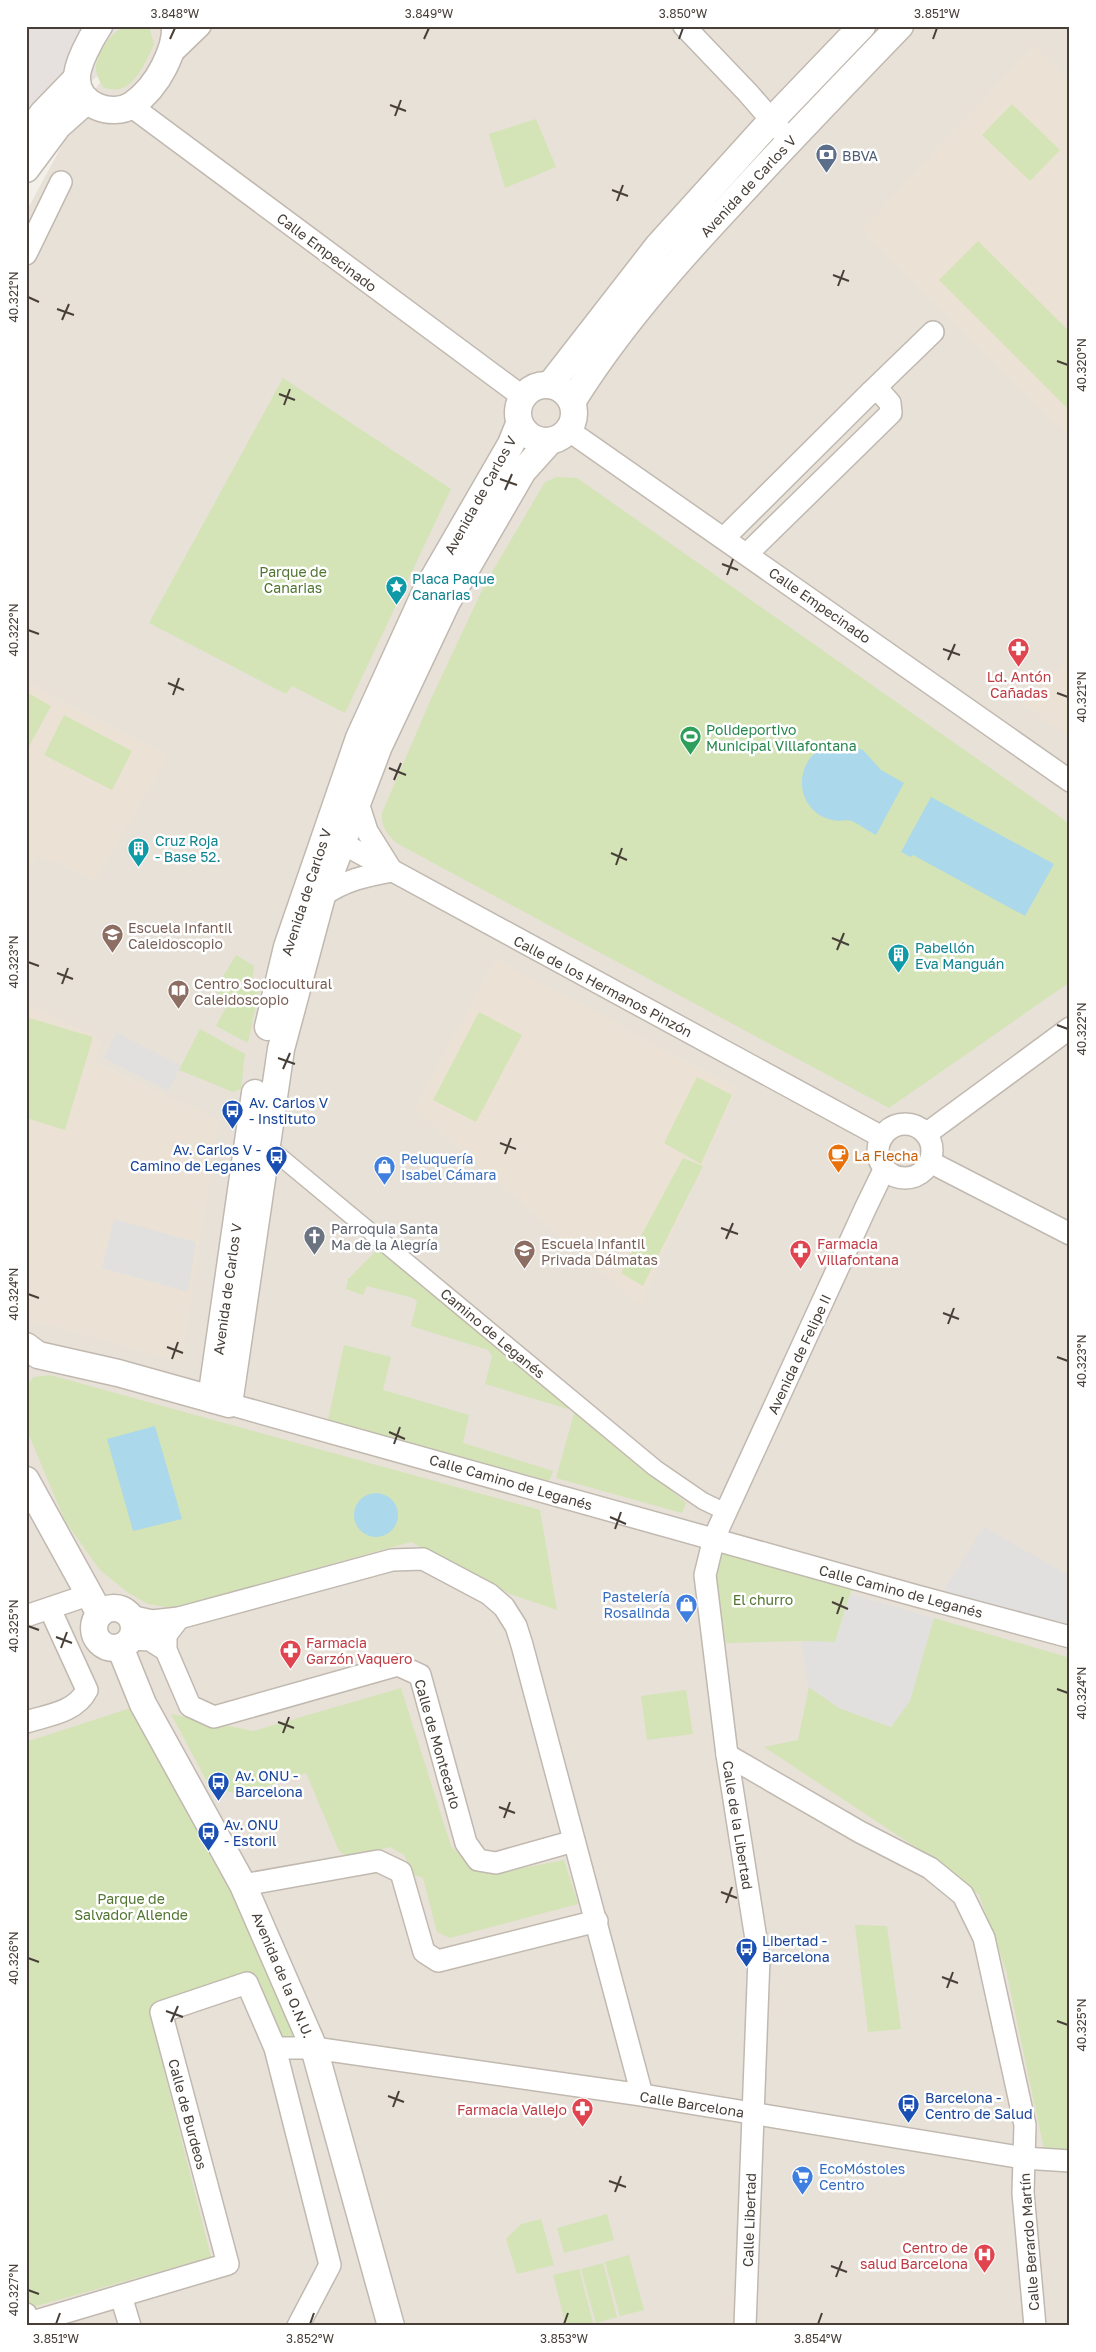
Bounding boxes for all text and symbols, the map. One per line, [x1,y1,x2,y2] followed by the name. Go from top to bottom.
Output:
[151,6,200,21] text: 3.848°W
[405,6,454,21] text: 3.849°W
[659,6,708,21] text: 3.850°W
[914,6,960,21] text: 3.851°W
[697,131,800,240] street label: Avenida de Carlos V
[814,143,838,174] bank icon: BBVA
[842,147,879,164] place label: BBVA
[274,209,380,295] street label: Calle Empecinado
[6,271,21,323] text: 40.321°N
[1074,338,1089,392] text: 40.320°N
[440,432,520,557] street label: Avenida de Carlos V
[259,563,327,596] park label: Parque de Canarias
[766,563,874,647] street label: Calle Empecinado
[412,570,495,603] place label: Placa Paque Canarias
[384,574,408,605] place icon: Placa Paque Canarias
[6,603,21,657] text: 40.322°N
[1007,636,1031,667] pharmacy icon: Ld. Antón Cañadas
[987,668,1051,701] place label: Ld. Antón Cañadas
[1074,671,1089,723] text: 40.321°N
[706,721,857,754] place label: Polideportivo Municipal Villafontana
[678,725,702,756] sports icon: Polideportivo Municipal Villafontana
[277,826,335,958] street label: Avenida de Carlos V
[155,832,221,865] place label: Cruz Roja - Base 52.
[127,836,151,867] building icon: Cruz Roja - Base 52.
[128,919,232,952] place label: Escuela Infantil Caleidoscopio
[100,923,124,954] school or university icon: Escuela Infantil Caleidoscopio
[511,932,695,1040] street label: Calle de los Hermanos Pinzón
[6,935,21,989] text: 40.323°N
[915,939,1004,972] place label: Pabellón Eva Manguán
[887,943,911,974] building icon: Pabellón Eva Manguán
[194,975,332,1008] place label: Centro Sociocultural Caleidoscopio
[166,979,190,1010] library icon: Centro Sociocultural Caleidoscopio
[1074,1002,1089,1056] text: 40.322°N
[249,1094,329,1127] place label: Av. Carlos V - Instituto
[221,1098,245,1129] bus stop icon: Av. Carlos V - Instituto
[130,1141,261,1174] place label: Av. Carlos V - Camino de Leganes
[826,1143,850,1174] cafe icon: La Flecha
[265,1145,289,1176] bus stop icon: Av. Carlos V - Camino de Leganes
[854,1147,918,1164] place label: La Flecha
[401,1150,496,1183] place label: Peluquería Isabel Cámara
[373,1154,397,1185] shop icon: Peluquería Isabel Cámara
[331,1220,438,1253] place label: Parroquia Santa Mª de la Alegría
[209,1221,245,1356] street label: Avenida de Carlos V
[303,1224,327,1255] church icon: Parroquia Santa Mª de la Alegría
[541,1235,658,1268] place label: Escuela Infantil Privada Dálmatas
[817,1235,899,1268] place label: Farmacia Villafontana
[513,1239,537,1270] school or university icon: Escuela Infantil Privada Dálmatas
[789,1239,813,1270] pharmacy icon: Farmacia Villafontana
[6,1268,21,1320] text: 40.324°N
[437,1284,549,1382] street label: Camino de Leganés
[764,1291,834,1417] street label: Avenida de Felipe II
[1074,1334,1089,1388] text: 40.323°N
[428,1451,594,1513] street label: Calle Camino de Leganés
[817,1561,985,1621] street label: Calle Camino de Leganés
[602,1588,670,1621] place label: Pastelería Rosalinda
[733,1591,793,1608] park label: El churro
[674,1592,698,1623] shop icon: Pastelería Rosalinda
[6,1599,21,1653] text: 40.325°N
[306,1634,412,1667] place label: Farmacia Garzón Vaquero
[278,1638,302,1669] pharmacy icon: Farmacia Garzón Vaquero
[1074,1667,1089,1719] text: 40.324°N
[411,1677,465,1811] street label: Calle de Montecarlo
[719,1759,757,1891] street label: Calle de la Libertad
[235,1767,303,1800] place label: Av. ONU - Barcelona
[207,1771,231,1802] bus stop icon: Av. ONU - Barcelona
[224,1816,278,1849] place label: Av. ONU - Estoril
[196,1820,220,1851] bus stop icon: Av. ONU - Estoril
[74,1890,188,1923] park label: Parque de Salvador Allende
[249,1909,317,2041] street label: Avenida de la O.N.U.
[6,1931,21,1985] text: 40.326°N
[762,1932,830,1965] place label: Libertad - Barcelona
[734,1936,758,1967] bus stop icon: Libertad - Barcelona
[1074,1998,1089,2052] text: 40.325°N
[165,2057,211,2171] street label: Calle de Burdeos
[639,2087,745,2121] street label: Calle Barcelona
[925,2089,1033,2122] place label: Barcelona - Centro de Salud
[897,2093,921,2124] bus stop icon: Barcelona - Centro de Salud
[571,2097,595,2128] pharmacy icon: Farmacia Vallejo
[457,2101,567,2118] place label: Farmacia Vallejo
[819,2160,905,2193] place label: EcoMóstoles Centro
[791,2164,815,2195] supermarket icon: EcoMóstoles Centro
[739,2173,759,2267] street label: Calle Libertad
[1016,2173,1042,2311] street label: Calle Berardo Martín
[860,2239,968,2272] place label: Centro de salud Barcelona
[972,2243,996,2274] hospital icon: Centro de salud Barcelona
[6,2264,21,2316] text: 40.327°N
[33,2331,79,2346] text: 3.851°W
[286,2331,335,2346] text: 3.852°W
[540,2331,589,2346] text: 3.853°W
[794,2331,842,2346] text: 3.854°W

